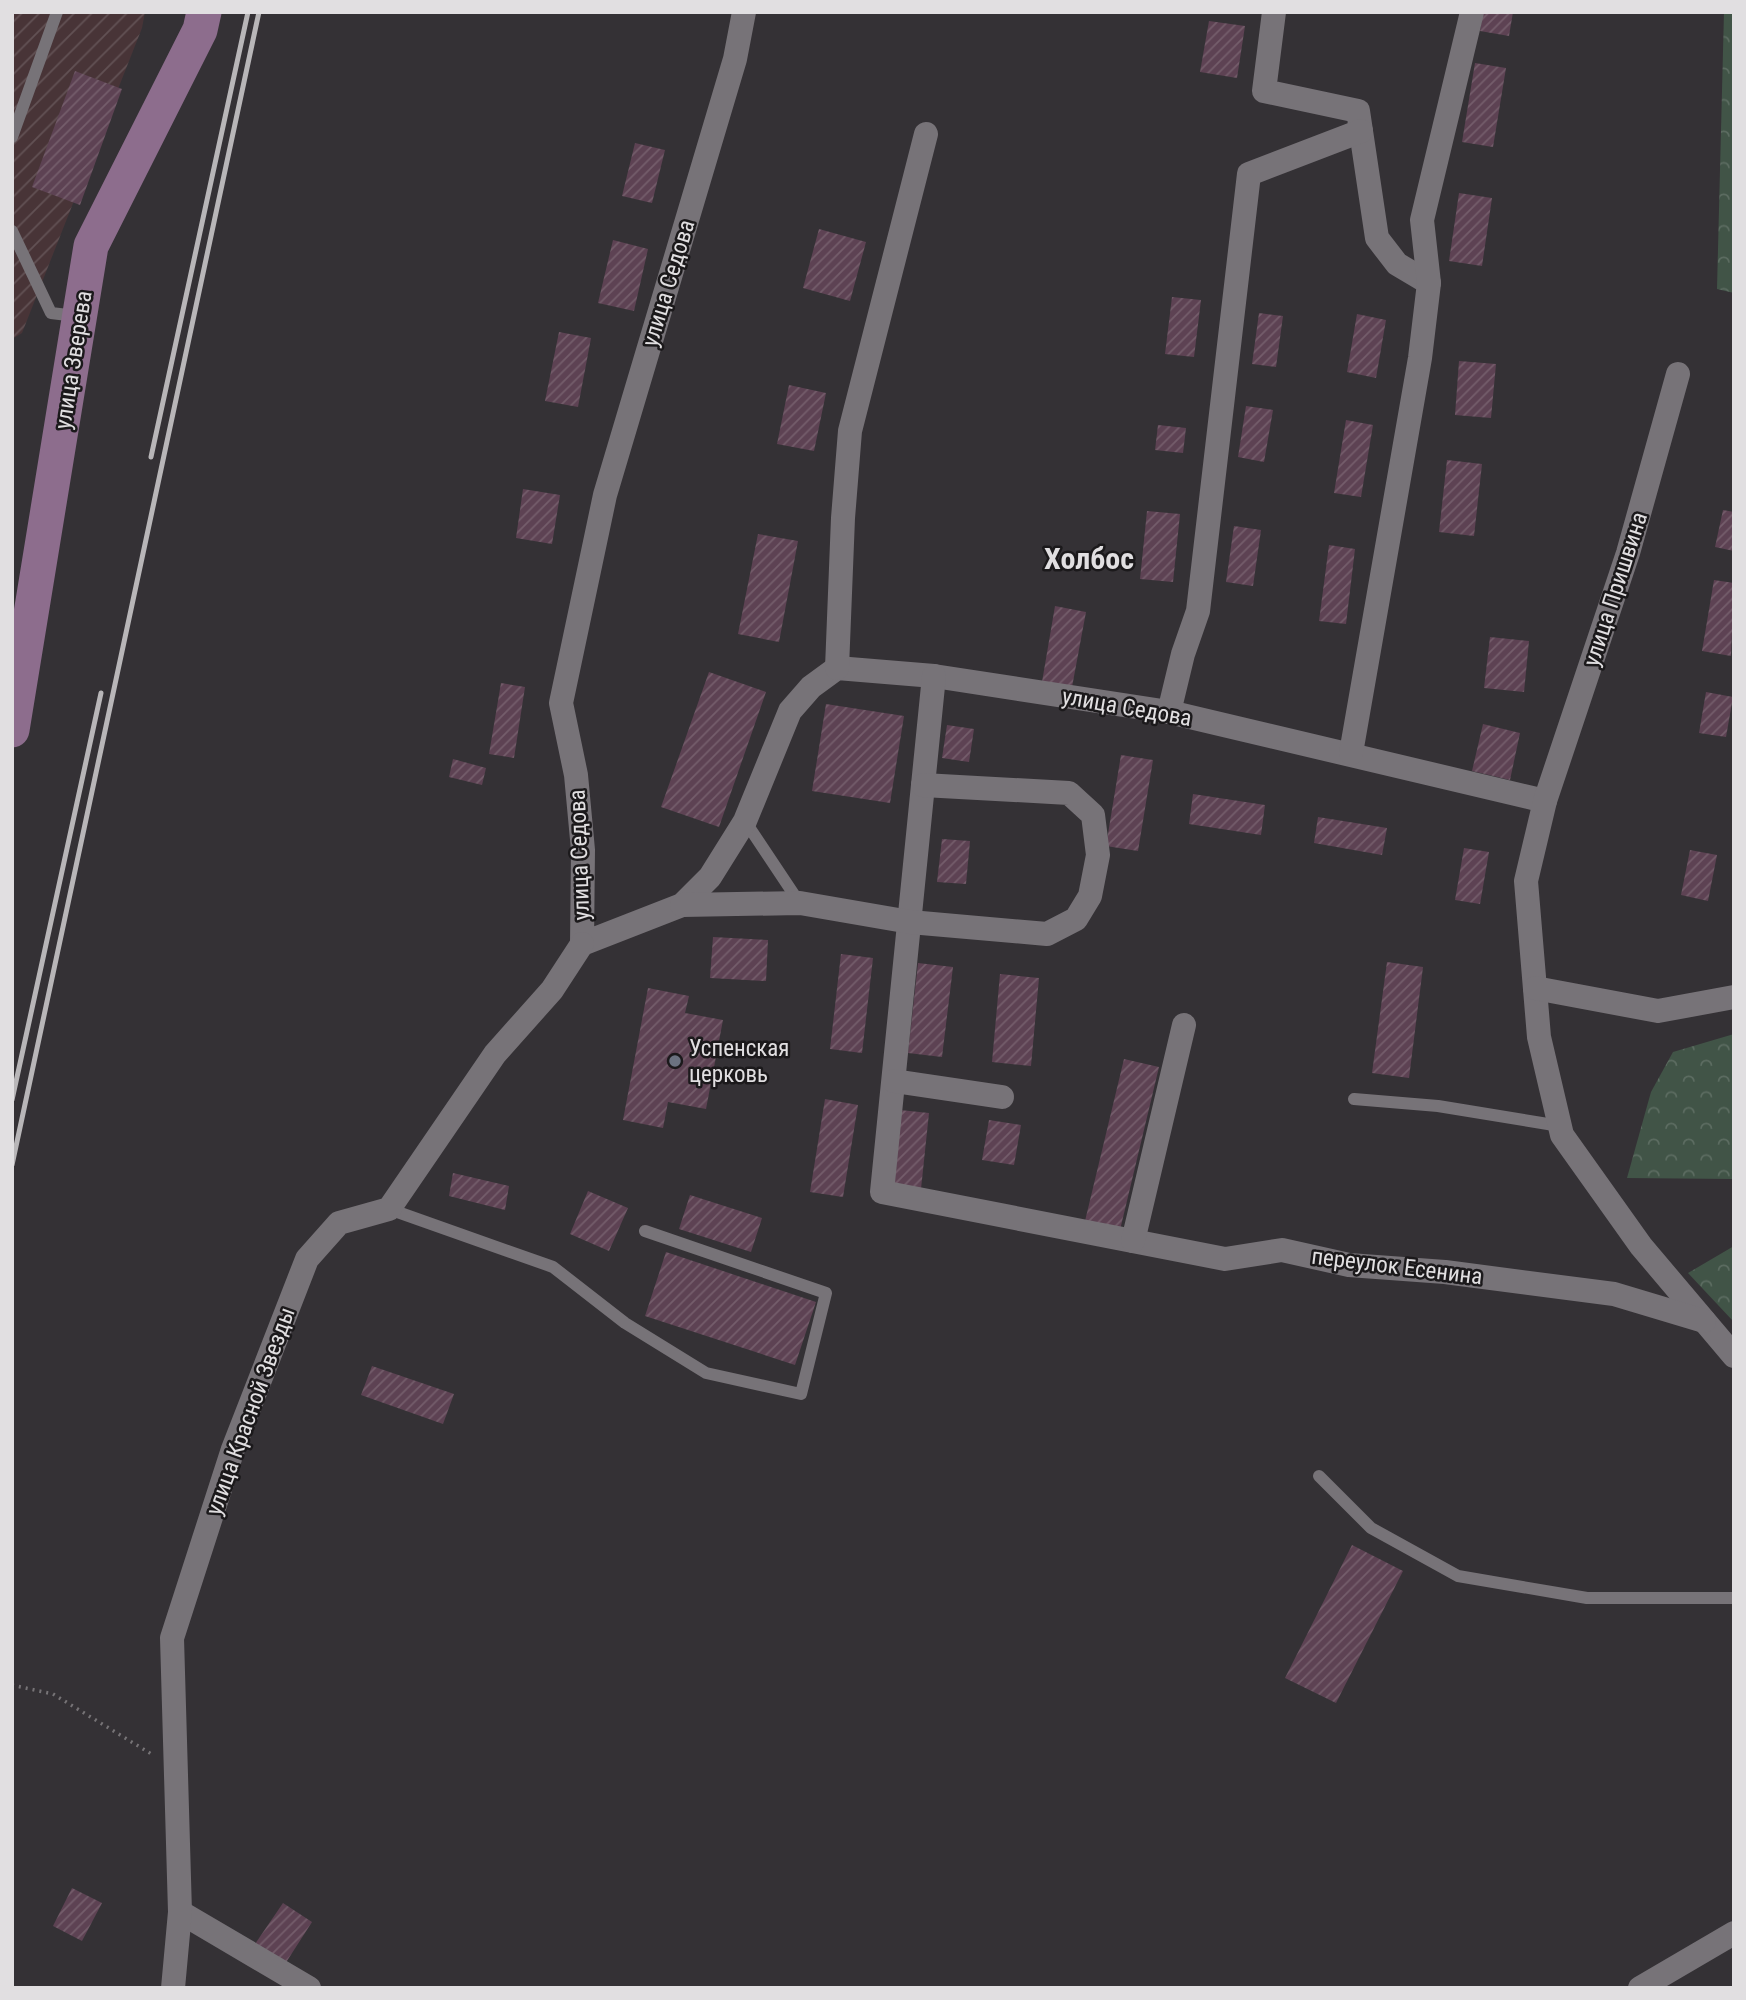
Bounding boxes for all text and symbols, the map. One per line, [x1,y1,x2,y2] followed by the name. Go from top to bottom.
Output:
[636,216,701,350] street label: улица Седова
[49,289,98,431] street label: улица Зверева
[1578,509,1653,670] street label: улица Пришвина
[1044,541,1134,576] district label: Холбос
[1060,683,1194,732] street label: улица Седова
[564,789,595,921] street label: улица Седова
[689,1035,789,1088] place label: Успенская церковь
[667,1053,683,1069] marker: Успенская церковь
[1310,1243,1484,1290] street label: переулок Есенина
[200,1304,301,1519] street label: улица Красной Звезды

